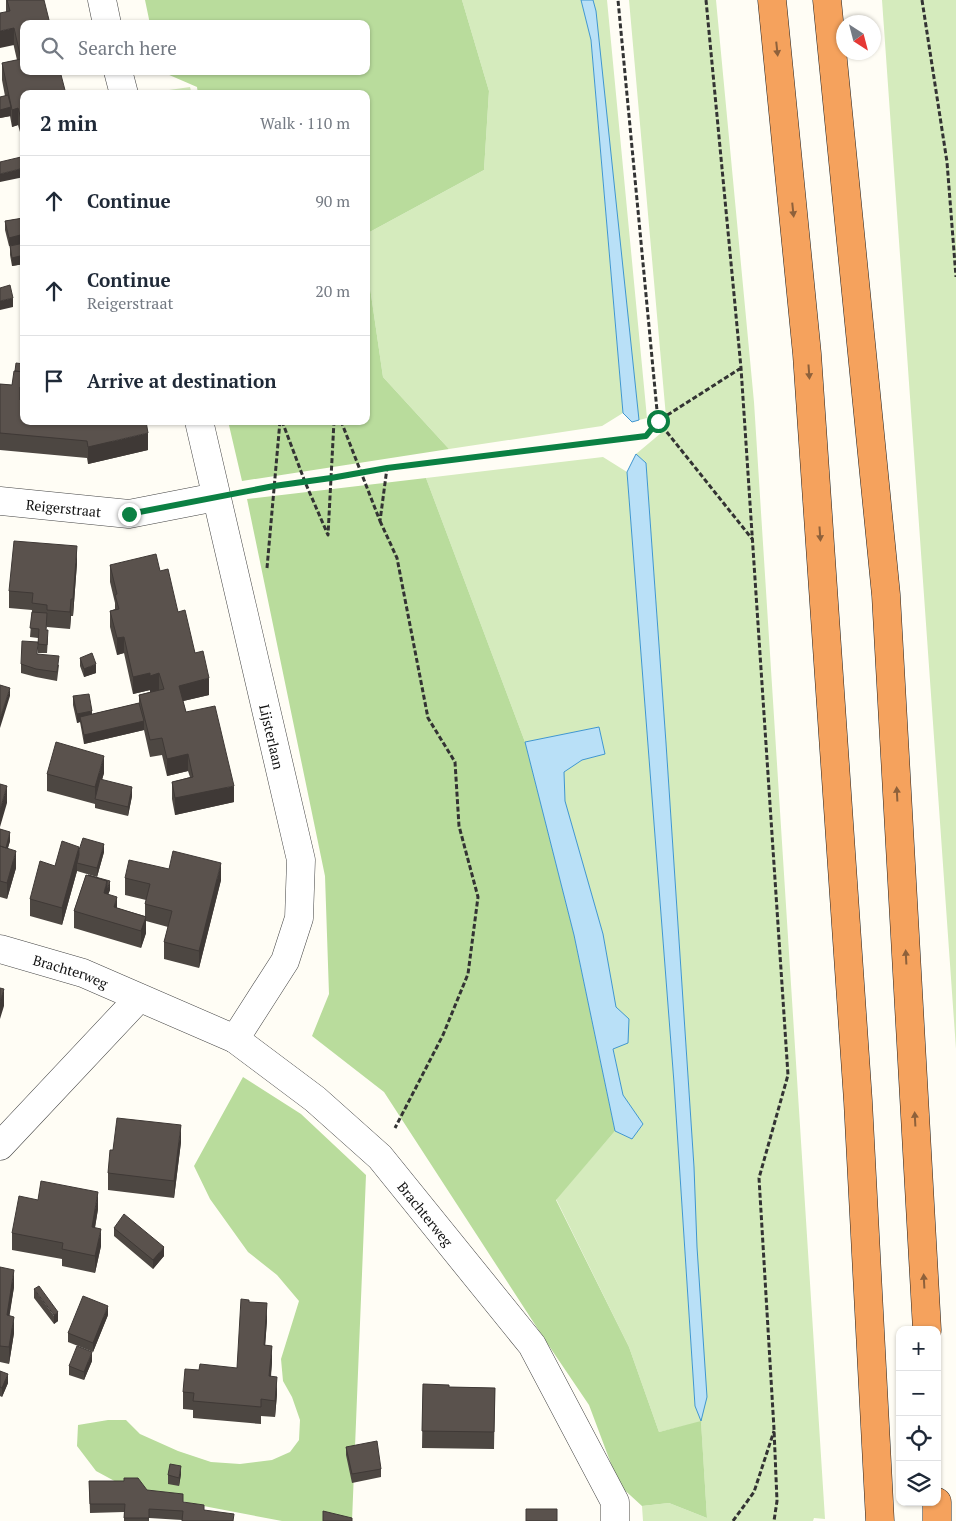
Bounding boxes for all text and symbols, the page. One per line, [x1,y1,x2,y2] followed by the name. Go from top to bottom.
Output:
[836,15,881,60] north arrow
[20,20,370,75] search box
[38,34,66,62] icon: search
[78,35,177,60] text: Search here
[773,41,781,57] one-way arrow
[40,109,97,137] text: 2 min
[260,112,350,134] text: Walk · 110 m
[40,187,68,215] icon: ahead
[87,188,171,213] text: Continue
[315,190,350,212] text: 90 m
[789,203,797,219] one-way arrow
[87,267,171,292] text: Continue
[40,277,68,305] icon: ahead
[315,280,350,302] text: 20 m
[87,292,173,314] text: Reigerstraat
[805,364,813,380] one-way arrow
[40,367,68,395] icon: arrive
[87,368,276,393] text: Arrive at destination
[647,410,670,433] route start
[25,494,103,521] street label: Reigerstraat
[118,503,141,526] route end
[816,526,824,542] one-way arrow
[256,702,289,772] street label: Lijsterlaan
[893,786,901,802] one-way arrow
[902,948,910,964] one-way arrow
[31,950,112,993] street label: Brachterweg
[911,1111,919,1127] one-way arrow
[394,1177,458,1250] street label: Brachterweg
[920,1273,928,1289] one-way arrow
[896,1326,941,1506] map controls
[896,1326,941,1371] button: +
[896,1371,941,1416] button: −
[896,1416,941,1461] button: locate
[896,1461,941,1506] button: layers

